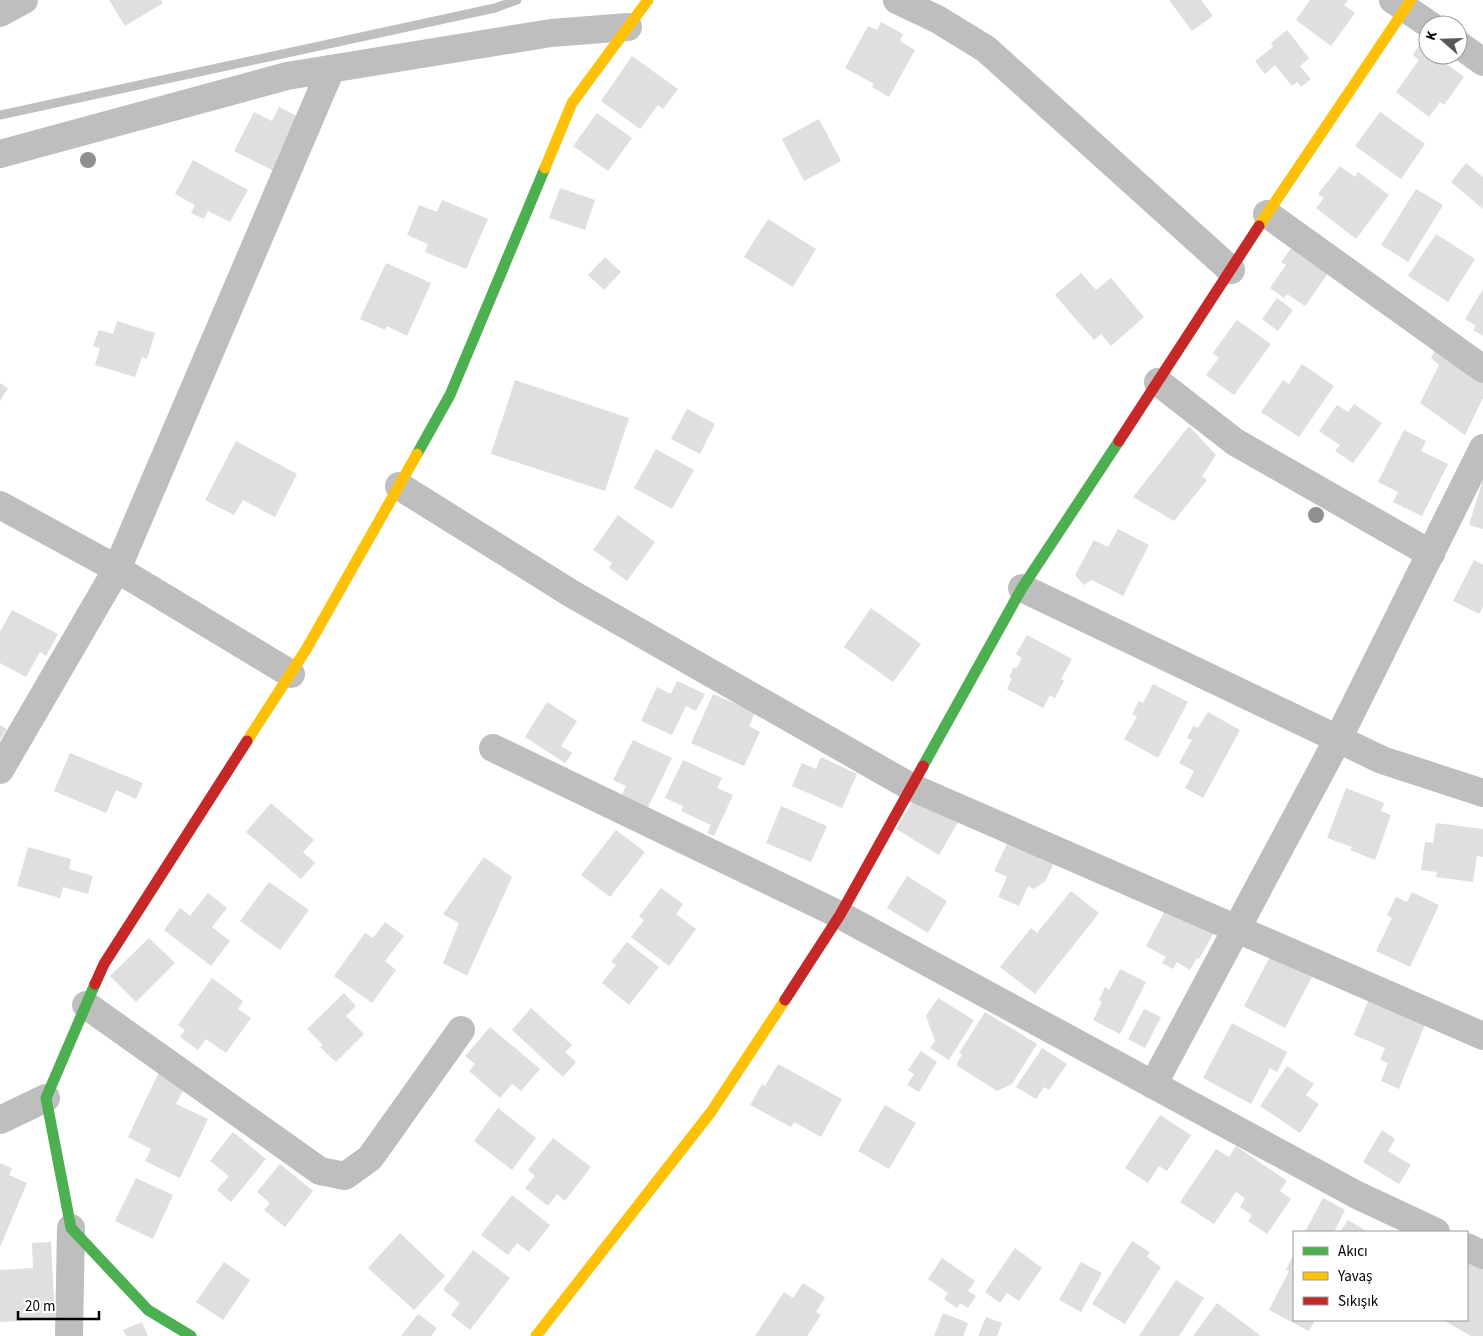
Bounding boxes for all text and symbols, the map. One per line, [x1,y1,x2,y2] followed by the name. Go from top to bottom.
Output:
[1418,15,1468,65] north arrow
[1421,28,1443,43] text: K
[1293,1231,1468,1321] legend
[1338,1241,1368,1262] text: Akıcı
[1337,1266,1372,1287] text: Yavaş
[18,1288,99,1320] scale bar
[1338,1291,1379,1312] text: Sıkışık
[25,1296,55,1317] text: 20 m

